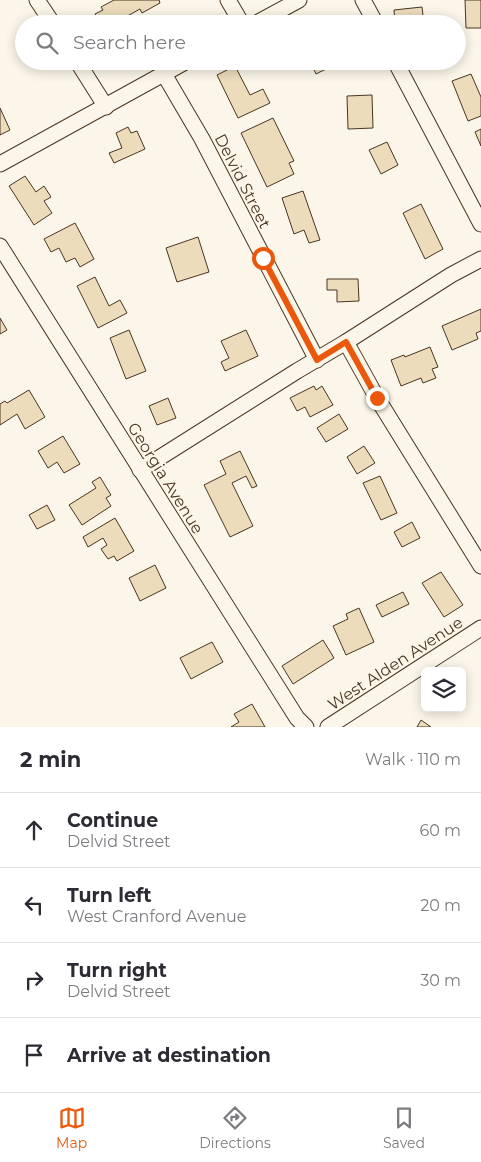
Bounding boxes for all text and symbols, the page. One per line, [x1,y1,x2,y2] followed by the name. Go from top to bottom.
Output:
[15,15,466,70] search box
[33,29,61,57] icon: search
[73,31,186,54] text: Search here
[211,131,275,232] street label: Delvid Street
[252,247,275,270] route start
[366,387,389,410] route end
[124,419,207,537] street label: Georgia Avenue
[324,613,466,714] street label: West Alden Avenue
[421,667,466,712] map controls
[421,667,466,712] button: layers
[20,747,81,772] text: 2 min
[365,750,461,769] text: Walk · 110 m
[67,809,158,832] text: Continue
[20,816,48,844] icon: ahead
[419,821,461,840] text: 60 m
[67,832,171,851] text: Delvid Street
[67,884,152,907] text: Turn left
[20,891,48,919] icon: left
[420,896,461,915] text: 20 m
[67,907,246,926] text: West Cranford Avenue
[67,959,167,982] text: Turn right
[20,966,48,994] icon: right
[420,971,461,990] text: 30 m
[67,982,171,1001] text: Delvid Street
[20,1041,48,1069] icon: arrive
[67,1044,271,1067] text: Arrive at destination
[56,1104,87,1152] tab: Map
[199,1104,271,1152] tab: Directions
[383,1104,425,1152] tab: Saved

